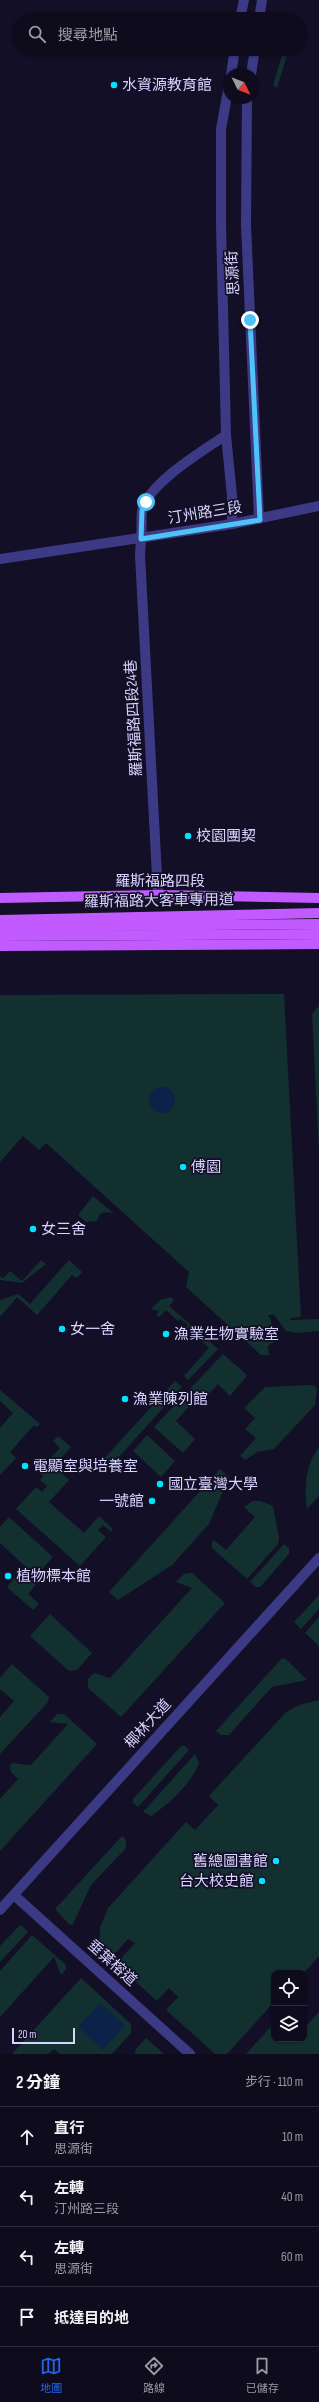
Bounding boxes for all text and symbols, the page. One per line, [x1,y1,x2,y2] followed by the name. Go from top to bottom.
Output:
[12,12,307,56] search box
[26,23,48,45] icon: search
[58,26,118,45] text: 搜尋地點
[223,68,259,104] north arrow
[122,76,212,95] place label: 水資源教育館
[109,80,119,90] marker: 水資源教育館
[222,250,244,296] street label: 思源街
[241,311,259,329] route end
[137,493,155,511] route start
[166,498,244,528] street label: 汀州路三段
[121,659,147,777] street label: 羅斯福路四段24巷
[196,827,256,846] place label: 校園團契
[183,831,193,841] marker: 校園團契
[115,872,205,891] street label: 羅斯福路四段
[84,890,234,912] street label: 羅斯福路大客車專用道
[191,1158,221,1177] place label: 傅園
[178,1162,188,1172] marker: 傅園
[41,1220,86,1239] place label: 女三舍
[28,1224,38,1234] marker: 女三舍
[70,1320,115,1339] place label: 女一舍
[57,1324,67,1334] marker: 女一舍
[174,1325,279,1344] place label: 漁業生物實驗室
[161,1329,171,1339] marker: 漁業生物實驗室
[133,1390,208,1409] place label: 漁業陳列館
[120,1394,130,1404] marker: 漁業陳列館
[33,1457,138,1476] place label: 電顯室與培養室
[20,1461,30,1471] marker: 電顯室與培養室
[168,1475,258,1494] place label: 國立臺灣大學
[155,1479,165,1489] marker: 國立臺灣大學
[99,1492,144,1511] place label: 一號館
[147,1496,157,1506] marker: 一號館
[16,1567,91,1586] place label: 植物標本館
[3,1571,13,1581] marker: 植物標本館
[121,1695,175,1753] street label: 椰林大道
[193,1852,268,1871] place label: 舊總圖書館
[271,1856,281,1866] marker: 舊總圖書館
[179,1872,254,1891] place label: 台大校史館
[257,1876,267,1886] marker: 台大校史館
[83,1936,141,1990] street label: 垂葉榕道
[271,1970,307,2042] map controls
[271,1970,307,2006] button: locate
[271,2006,307,2042] button: layers
[12,2026,75,2045] scale bar
[18,2028,36,2041] text: 20 m
[16,2073,60,2093] text: 2 分鐘
[245,2074,303,2090] text: 步行 · 110 m
[54,2119,84,2138] text: 直行
[16,2126,38,2148] icon: ahead
[282,2129,303,2145] text: 10 m
[54,2141,93,2157] text: 思源街
[54,2179,84,2198] text: 左轉
[16,2186,38,2208] icon: left
[281,2189,303,2205] text: 40 m
[54,2201,119,2217] text: 汀州路三段
[54,2239,84,2258] text: 左轉
[16,2246,38,2268] icon: left
[281,2249,303,2265] text: 60 m
[54,2261,93,2277] text: 思源街
[16,2306,38,2328] icon: arrive
[54,2309,129,2328] text: 抵達目的地
[40,2355,62,2395] tab: 地圖
[143,2355,165,2395] tab: 路線
[246,2355,279,2395] tab: 已儲存

